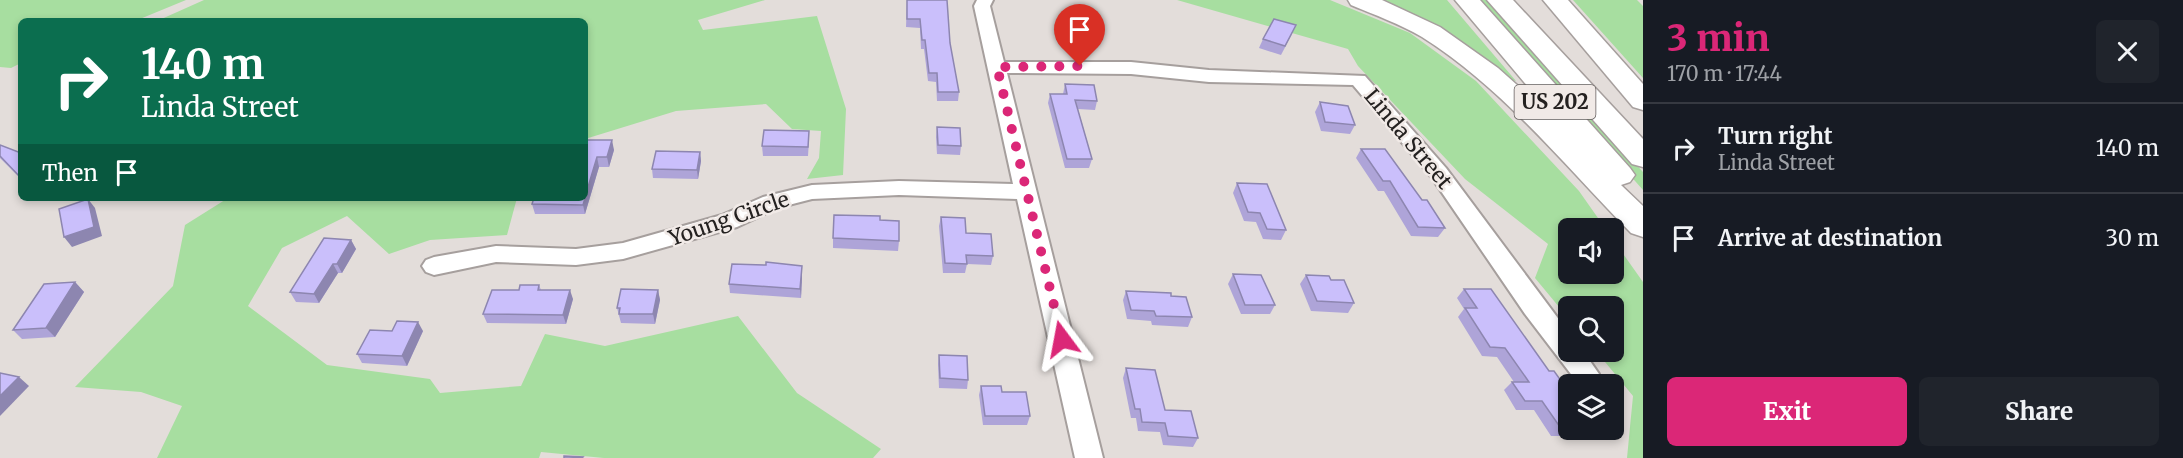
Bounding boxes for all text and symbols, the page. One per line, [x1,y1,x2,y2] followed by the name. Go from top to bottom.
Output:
[1054,4,1105,66] pin
[1063,13,1096,46] icon: arrive
[1667,16,1770,61] text: 3 min
[2096,20,2159,83] button: close
[141,38,264,90] text: 140 m
[42,42,120,120] icon: right
[1667,61,1782,86] text: 170 m · 17:44
[1359,83,1458,194] street label: Linda Street
[1514,85,1596,119] road number: US 202
[141,90,299,124] text: Linda Street
[1718,122,1832,150] text: Turn right
[1667,132,1700,165] icon: right
[2096,134,2159,162] text: 140 m
[1718,150,1835,175] text: Linda Street
[110,156,143,189] icon: arrive
[42,159,98,187] text: Then
[664,185,793,252] street label: Young Circle
[1558,218,1624,440] map controls
[1558,218,1624,284] button: sound
[1667,222,1700,255] icon: arrive
[1718,224,1942,252] text: Arrive at destination
[2105,224,2159,252] text: 30 m
[1558,296,1624,362] button: search
[1030,307,1094,371] position arrow
[1558,374,1624,440] button: layers
[1667,377,1907,446] button: Exit
[1919,377,2159,446] button: Share

